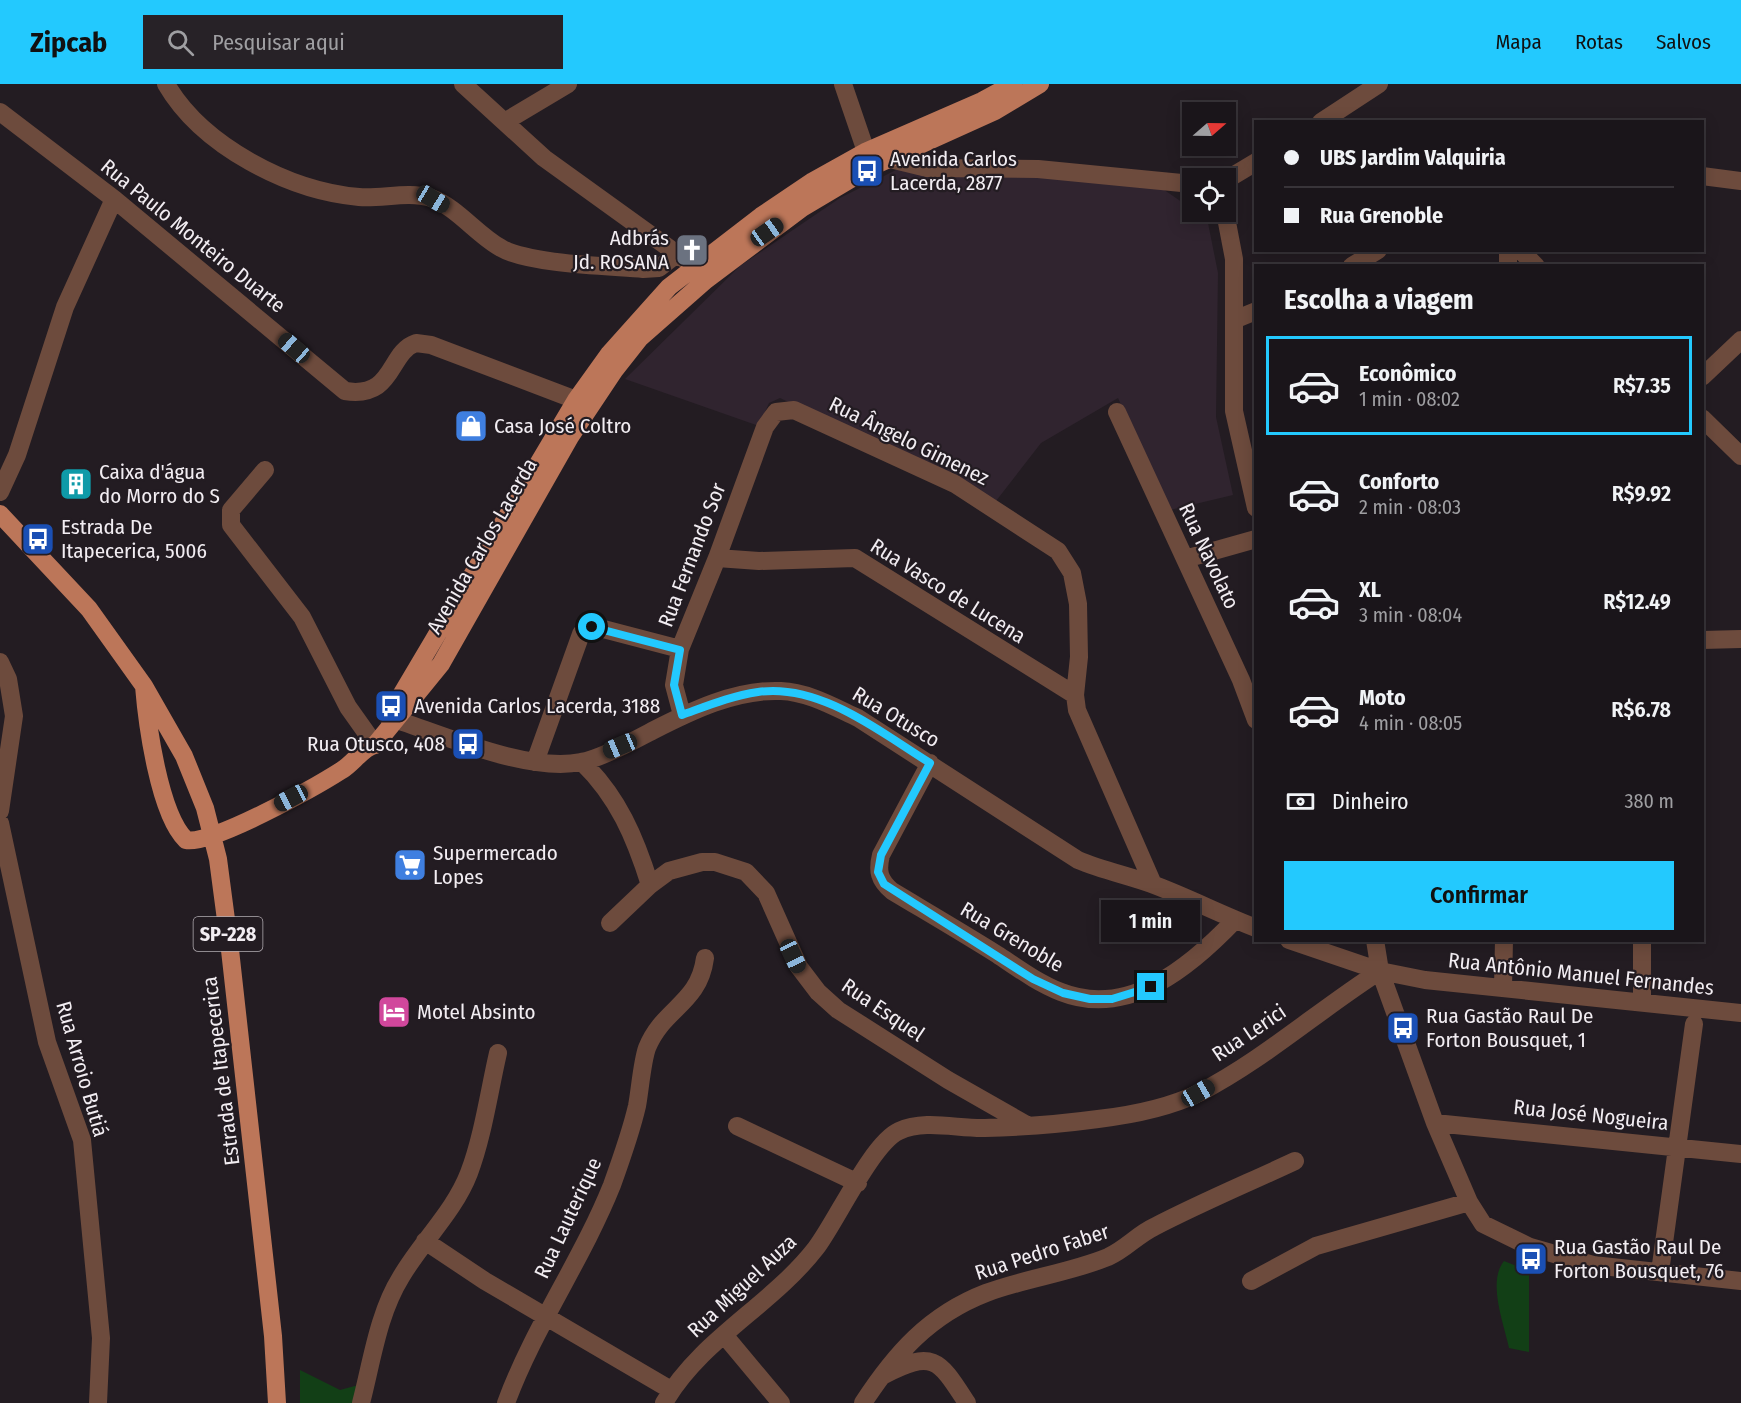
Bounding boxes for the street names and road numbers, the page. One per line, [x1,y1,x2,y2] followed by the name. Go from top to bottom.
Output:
[95,154,291,318] street label: Rua Paulo Monteiro Duarte
[825,391,993,491] street label: Rua Ângelo Gimenez
[421,453,543,639] street label: Avenida Carlos Lacerda
[653,479,732,631] street label: Rua Fernando Sor
[1173,499,1245,613] street label: Rua Navolato
[866,533,1030,649] street label: Rua Vasco de Lucena
[848,681,944,753] street label: Rua Otusco
[956,896,1068,978] street label: Rua Grenoble
[194,917,262,951] road number: SP-228
[1447,947,1715,1001] street label: Rua Antônio Manuel Fernandes
[837,973,930,1047] street label: Rua Esquel
[197,975,245,1167] street label: Estrada de Itapecerica
[50,998,114,1140] street label: Rua Arroio Butiá
[1207,999,1291,1067] street label: Rua Lerici
[1512,1094,1670,1136] street label: Rua José Nogueira
[529,1153,607,1283] street label: Rua Lauterique
[972,1218,1113,1286] street label: Rua Pedro Faber
[682,1229,802,1343] street label: Rua Miguel Auza

